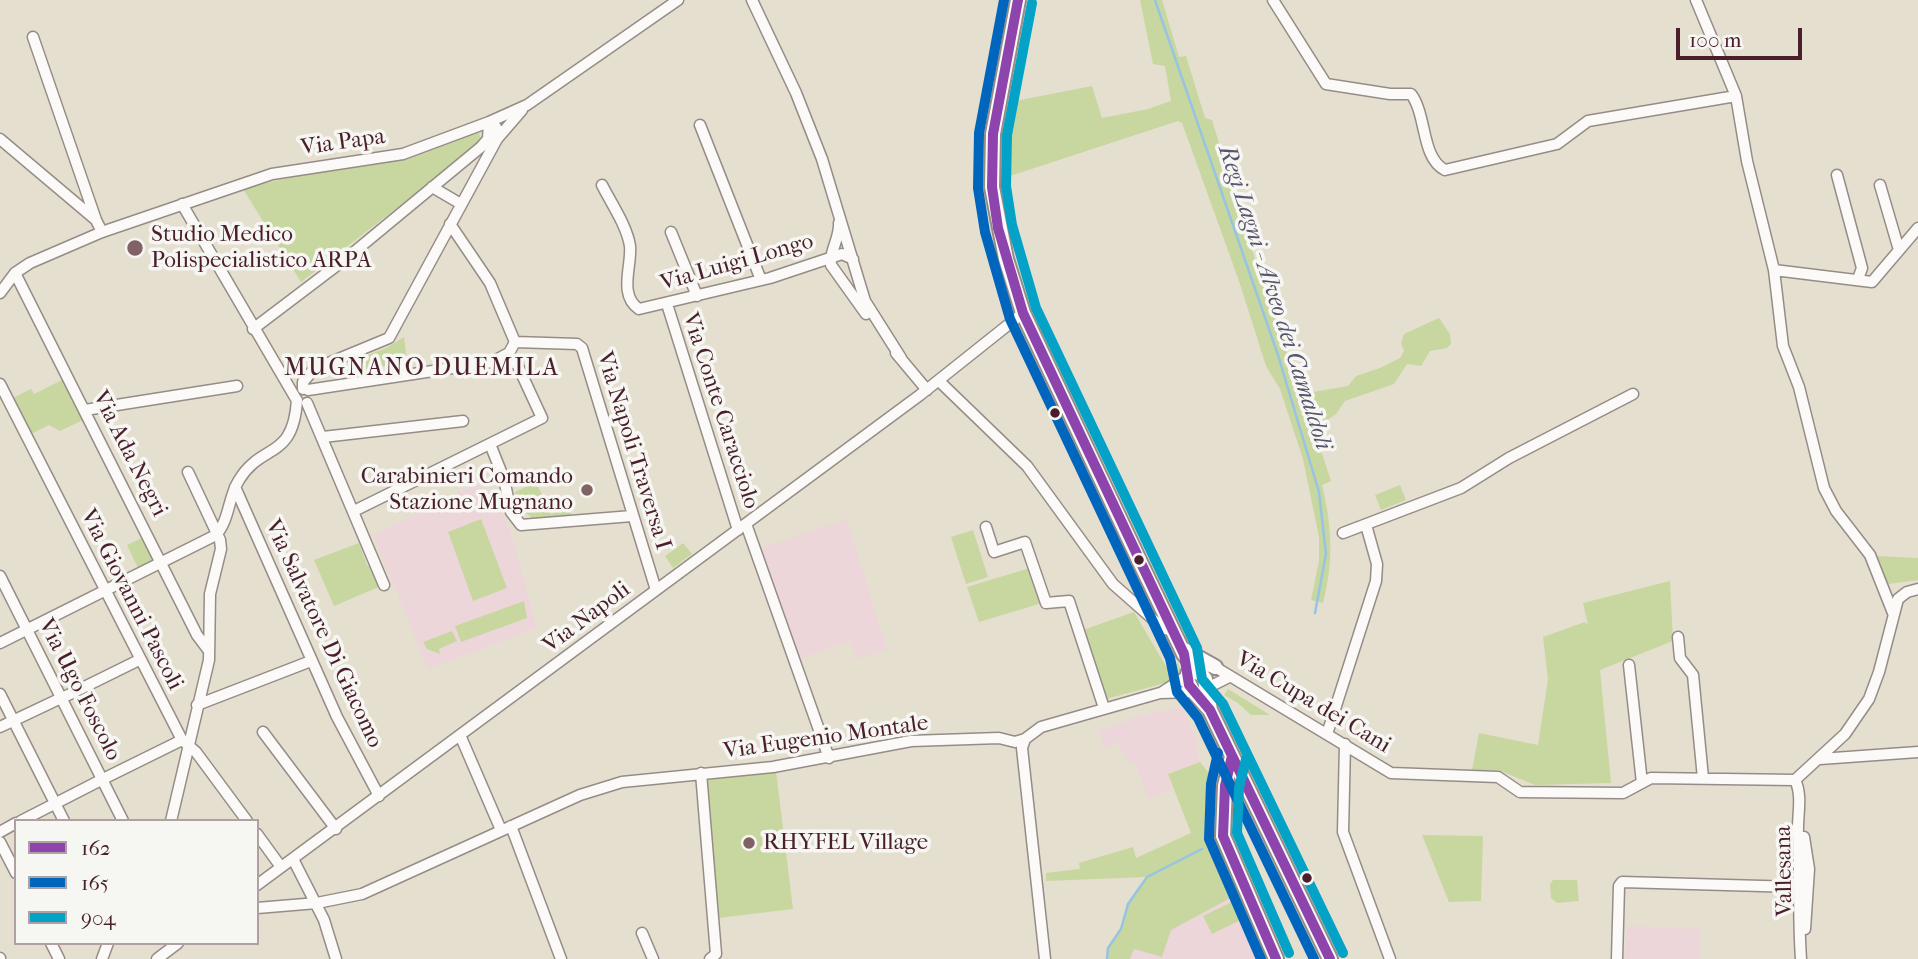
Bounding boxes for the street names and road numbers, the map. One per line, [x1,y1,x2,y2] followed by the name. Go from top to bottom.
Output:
[299,123,387,163] street label: Via Papa
[657,228,817,298] street label: Via Luigi Longo
[675,309,765,513] street label: Via Conte Caracciolo
[590,348,676,554] street label: Via Napoli Traversa I
[85,386,173,522] street label: Via Ada Negri
[73,505,189,695] street label: Via Giovanni Pascoli
[258,515,388,753] street label: Via Salvatore Di Giacomo
[538,576,636,660] street label: Via Napoli
[31,614,127,766] street label: Via Ugo Foscolo
[1231,646,1395,760] street label: Via Cupa dei Cani
[722,710,930,766] street label: Via Eugenio Montale
[1770,825,1800,917] street label: Vallesana

